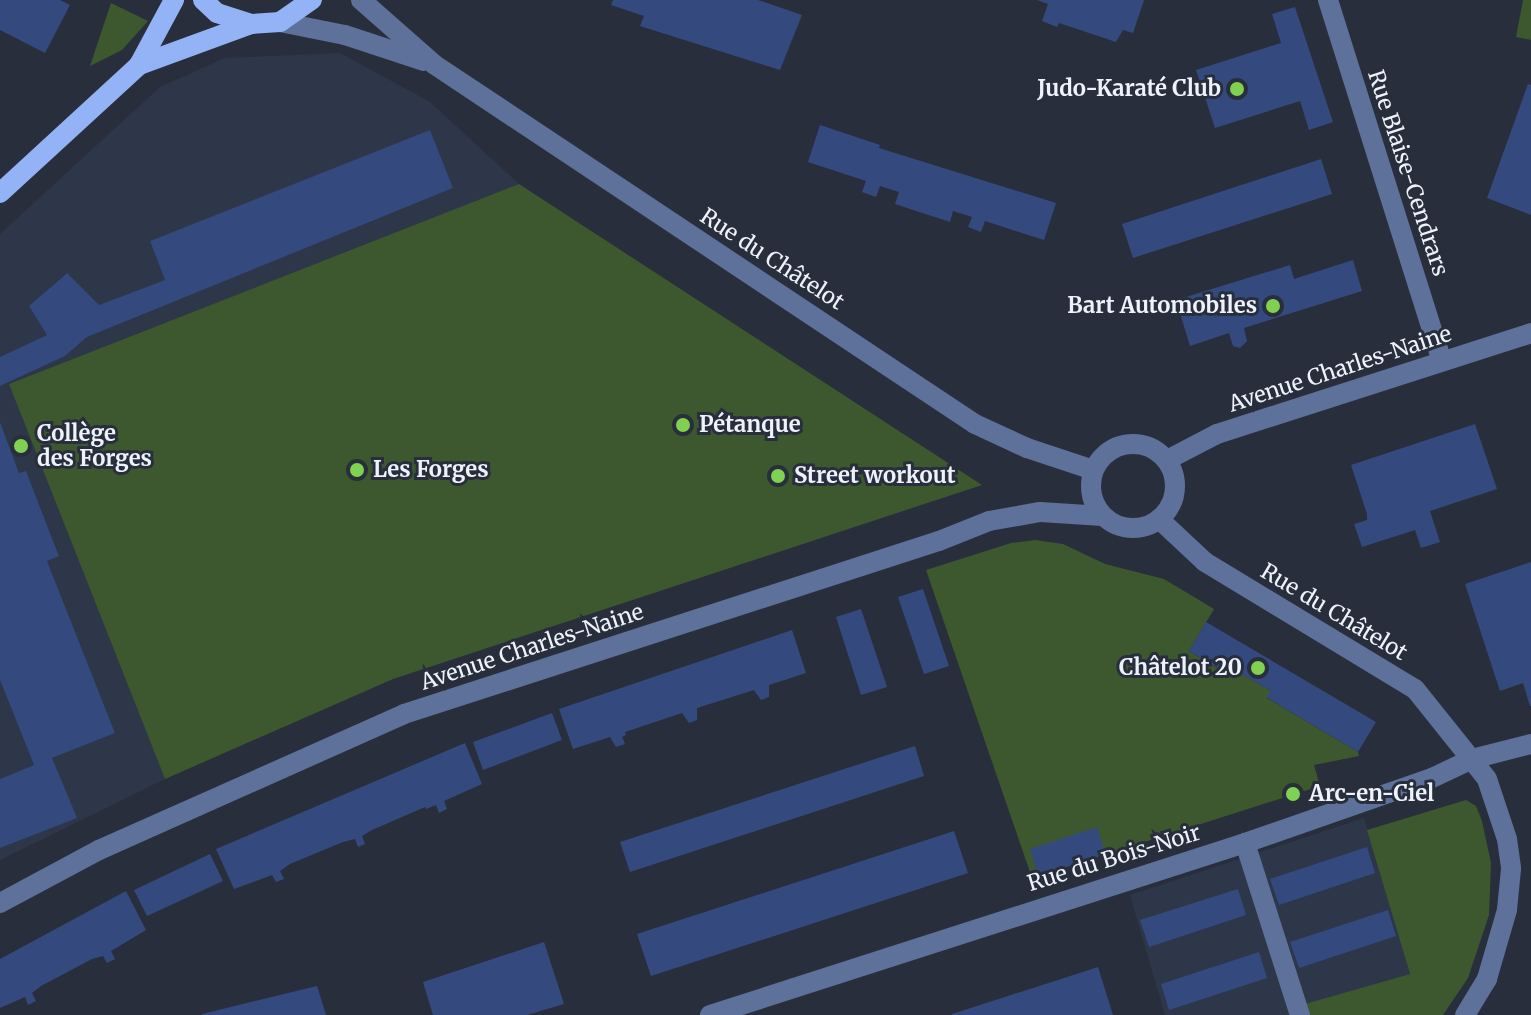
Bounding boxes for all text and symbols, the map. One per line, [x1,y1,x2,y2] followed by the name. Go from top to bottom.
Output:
[1362,67,1454,279] street label: Rue Blaise-Cendrars
[1037,76,1221,102] place label: Judo-Karaté Club
[1228,80,1246,98] marker: Judo-Karaté Club
[695,203,849,315] street label: Rue du Châtelot
[1067,293,1257,319] place label: Bart Automobiles
[1264,297,1282,315] marker: Bart Automobiles
[1225,320,1455,418] street label: Avenue Charles-Naine
[699,412,801,438] place label: Pétanque
[674,416,692,434] marker: Pétanque
[37,420,152,472] place label: Collège des Forges
[12,437,30,455] marker: Collège des Forges
[373,457,489,483] place label: Les Forges
[348,461,366,479] marker: Les Forges
[794,463,955,489] place label: Street workout
[769,467,787,485] marker: Street workout
[1256,558,1412,666] street label: Rue du Châtelot
[417,598,647,696] street label: Avenue Charles-Naine
[1119,655,1242,681] place label: Châtelot 20
[1249,659,1267,677] marker: Châtelot 20
[1309,781,1434,807] place label: Arc-en-Ciel
[1284,785,1302,803] marker: Arc-en-Ciel
[1024,819,1204,897] street label: Rue du Bois-Noir

